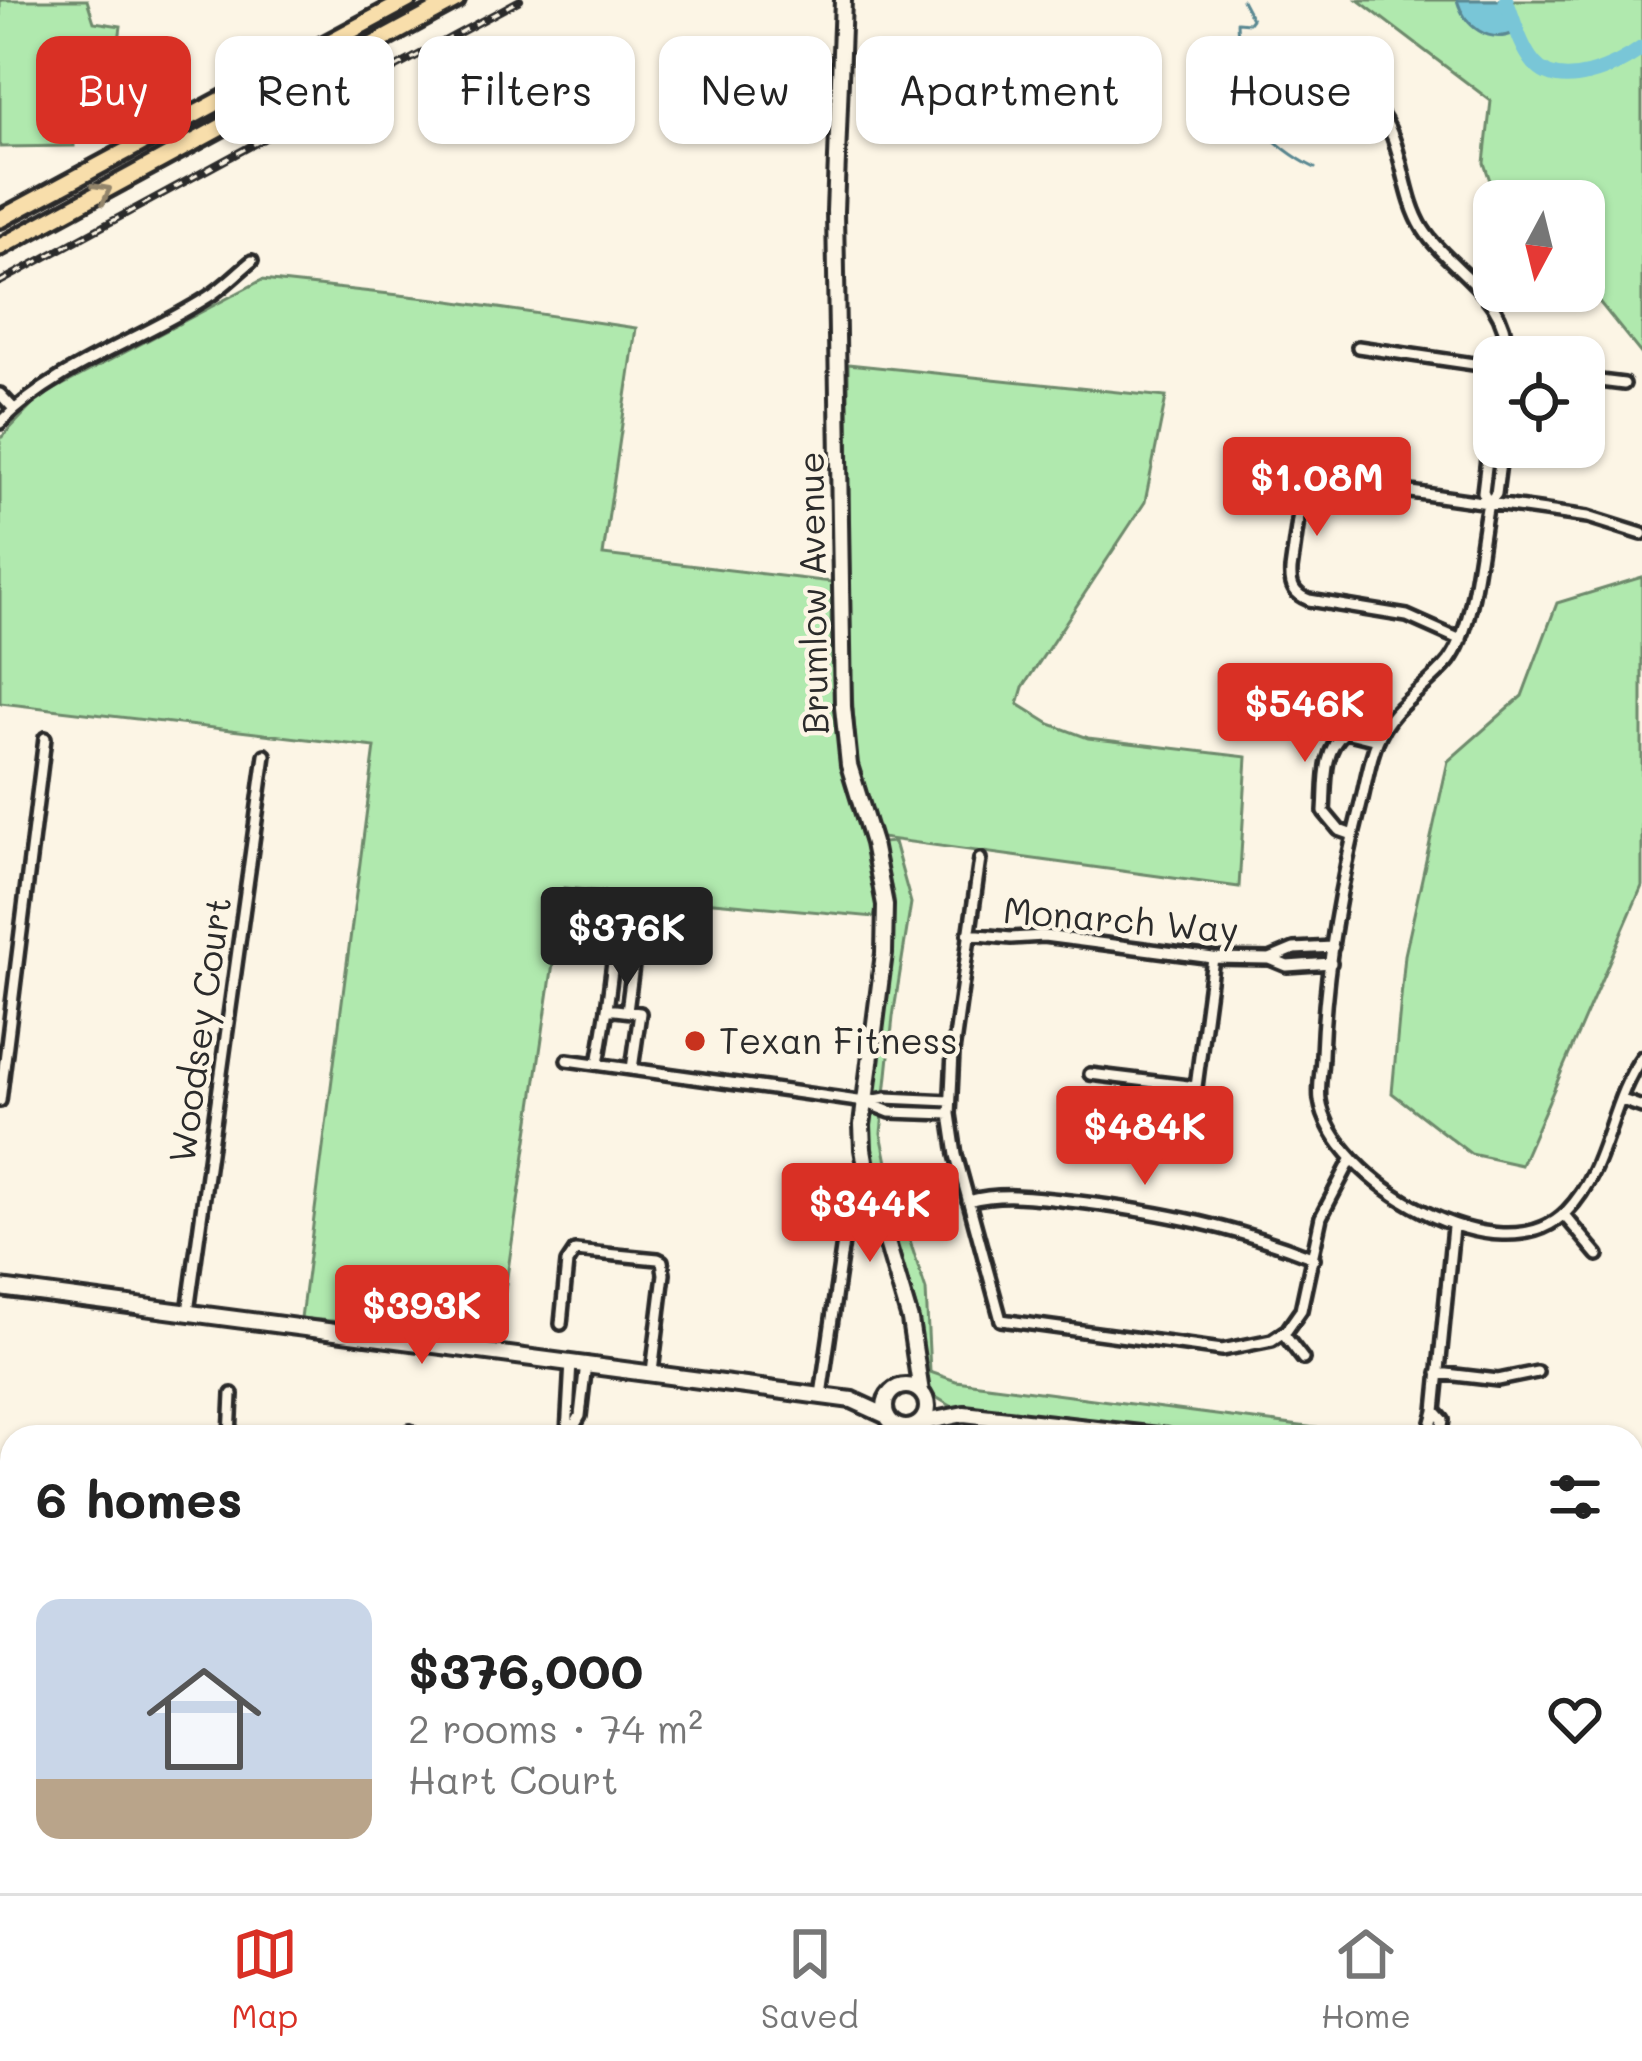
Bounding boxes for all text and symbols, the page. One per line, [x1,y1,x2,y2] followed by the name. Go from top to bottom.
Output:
[36,36,191,144] chip: Buy
[215,36,394,144] chip: Rent
[418,36,635,144] chip: Filters
[659,36,832,144] chip: New
[856,36,1162,144] chip: Apartment
[1186,36,1394,144] chip: House
[1473,180,1605,312] north arrow
[1473,180,1605,468] map controls
[90,183,111,206] one-way arrow
[1473,336,1605,468] button: locate
[1219,437,1415,539] pin: $1.08M
[1250,450,1384,501] text: $1.08M
[786,451,837,735] street label: Brumlow Avenue
[1221,663,1389,765] pin: $546K
[1245,676,1365,727] text: $546K
[1001,885,1241,953] street label: Monarch Way
[543,887,711,989] pin: $376K
[157,894,241,1166] street label: Woodsey Court
[568,900,686,951] text: $376K
[719,1016,958,1063] place label: Texan Fitness
[682,1028,708,1054] marker: Texan Fitness
[1061,1086,1229,1188] pin: $484K
[1083,1099,1207,1150] text: $484K
[786,1163,954,1265] pin: $344K
[809,1176,931,1227] text: $344K
[338,1265,506,1367] pin: $393K
[362,1278,482,1329] text: $393K
[36,1464,242,1531] text: 6 homes
[1542,1464,1608,1530] icon: filters
[408,1635,643,1702] text: $376,000
[132,1647,276,1791] icon: home
[1542,1686,1608,1752] icon: heart
[408,1702,703,1753] text: 2 rooms · 74 m²
[408,1753,618,1804] text: Hart Court
[231,1921,298,2036] tab: Map
[761,1921,859,2036] tab: Saved
[1321,1921,1411,2036] tab: Home

